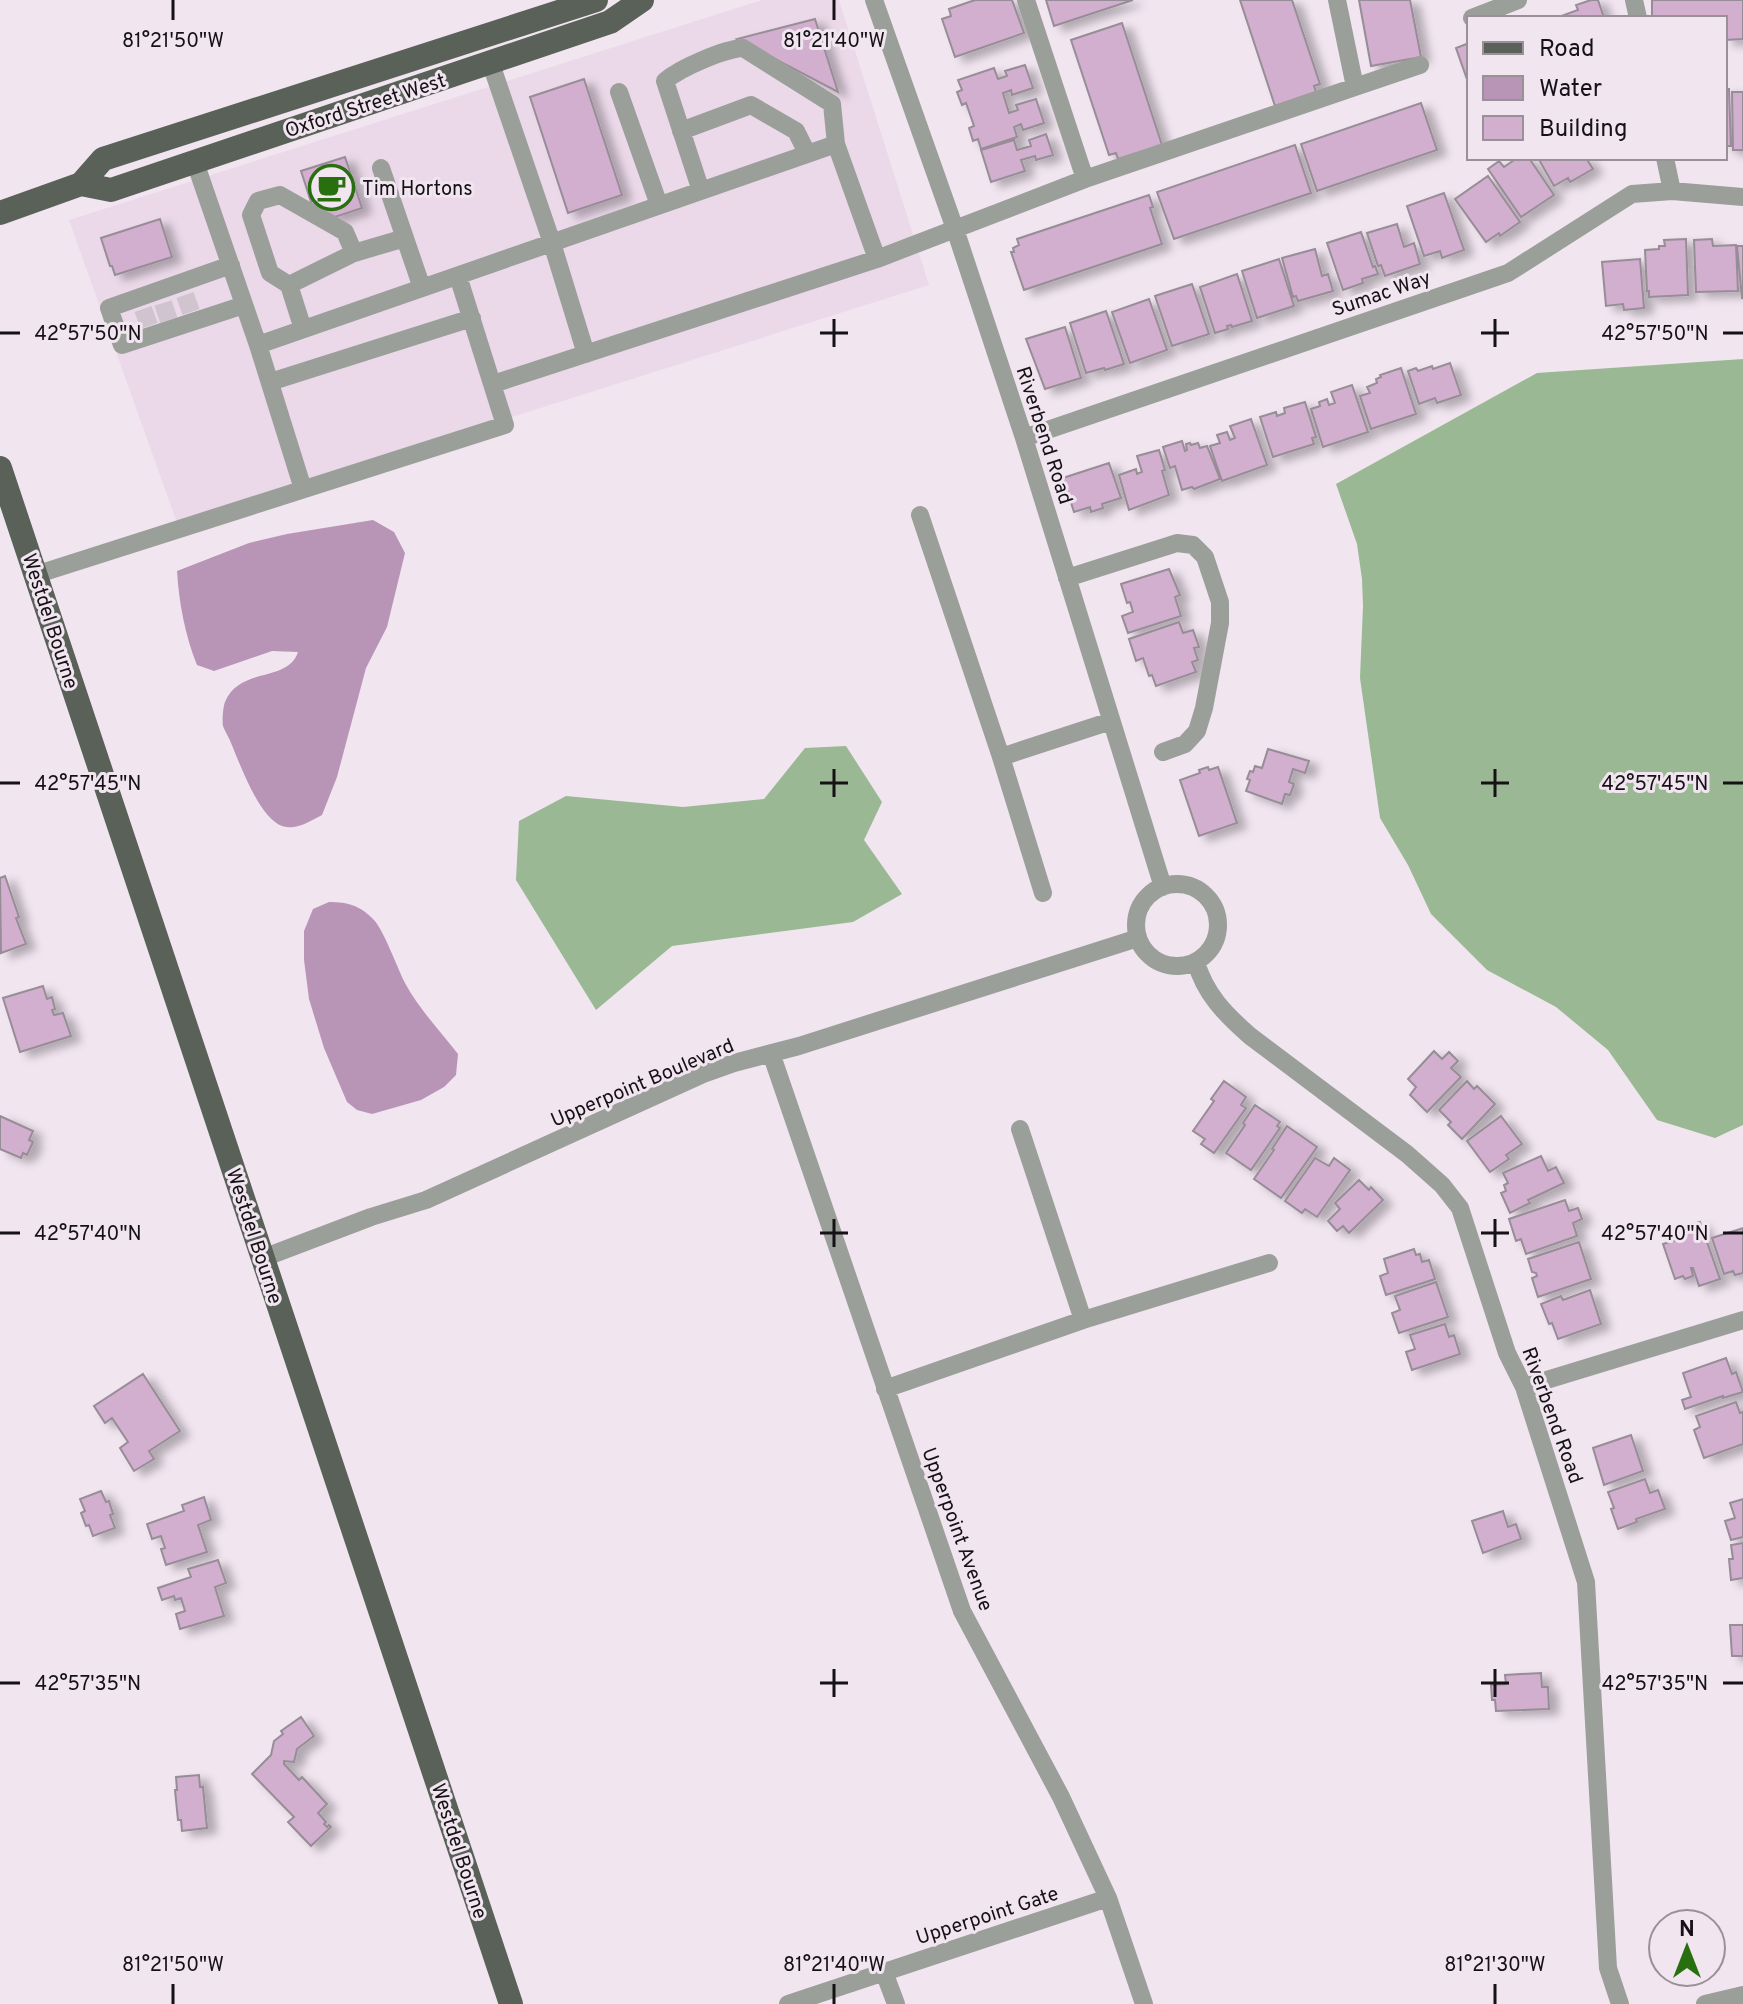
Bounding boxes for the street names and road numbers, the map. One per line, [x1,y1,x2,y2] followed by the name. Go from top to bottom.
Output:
[282,69,449,145] street label: Oxford Street West
[1329,266,1435,324] street label: Sumac Way
[1009,363,1078,508] street label: Riverbend Road
[15,550,83,693] street label: Westdel Bourne
[547,1033,738,1134] street label: Upperpoint Boulevard
[219,1165,287,1308] street label: Westdel Bourne
[1514,1344,1588,1488] street label: Riverbend Road
[914,1444,998,1615] street label: Upperpoint Avenue
[424,1780,492,1923] street label: Westdel Bourne
[913,1882,1062,1952] street label: Upperpoint Gate

